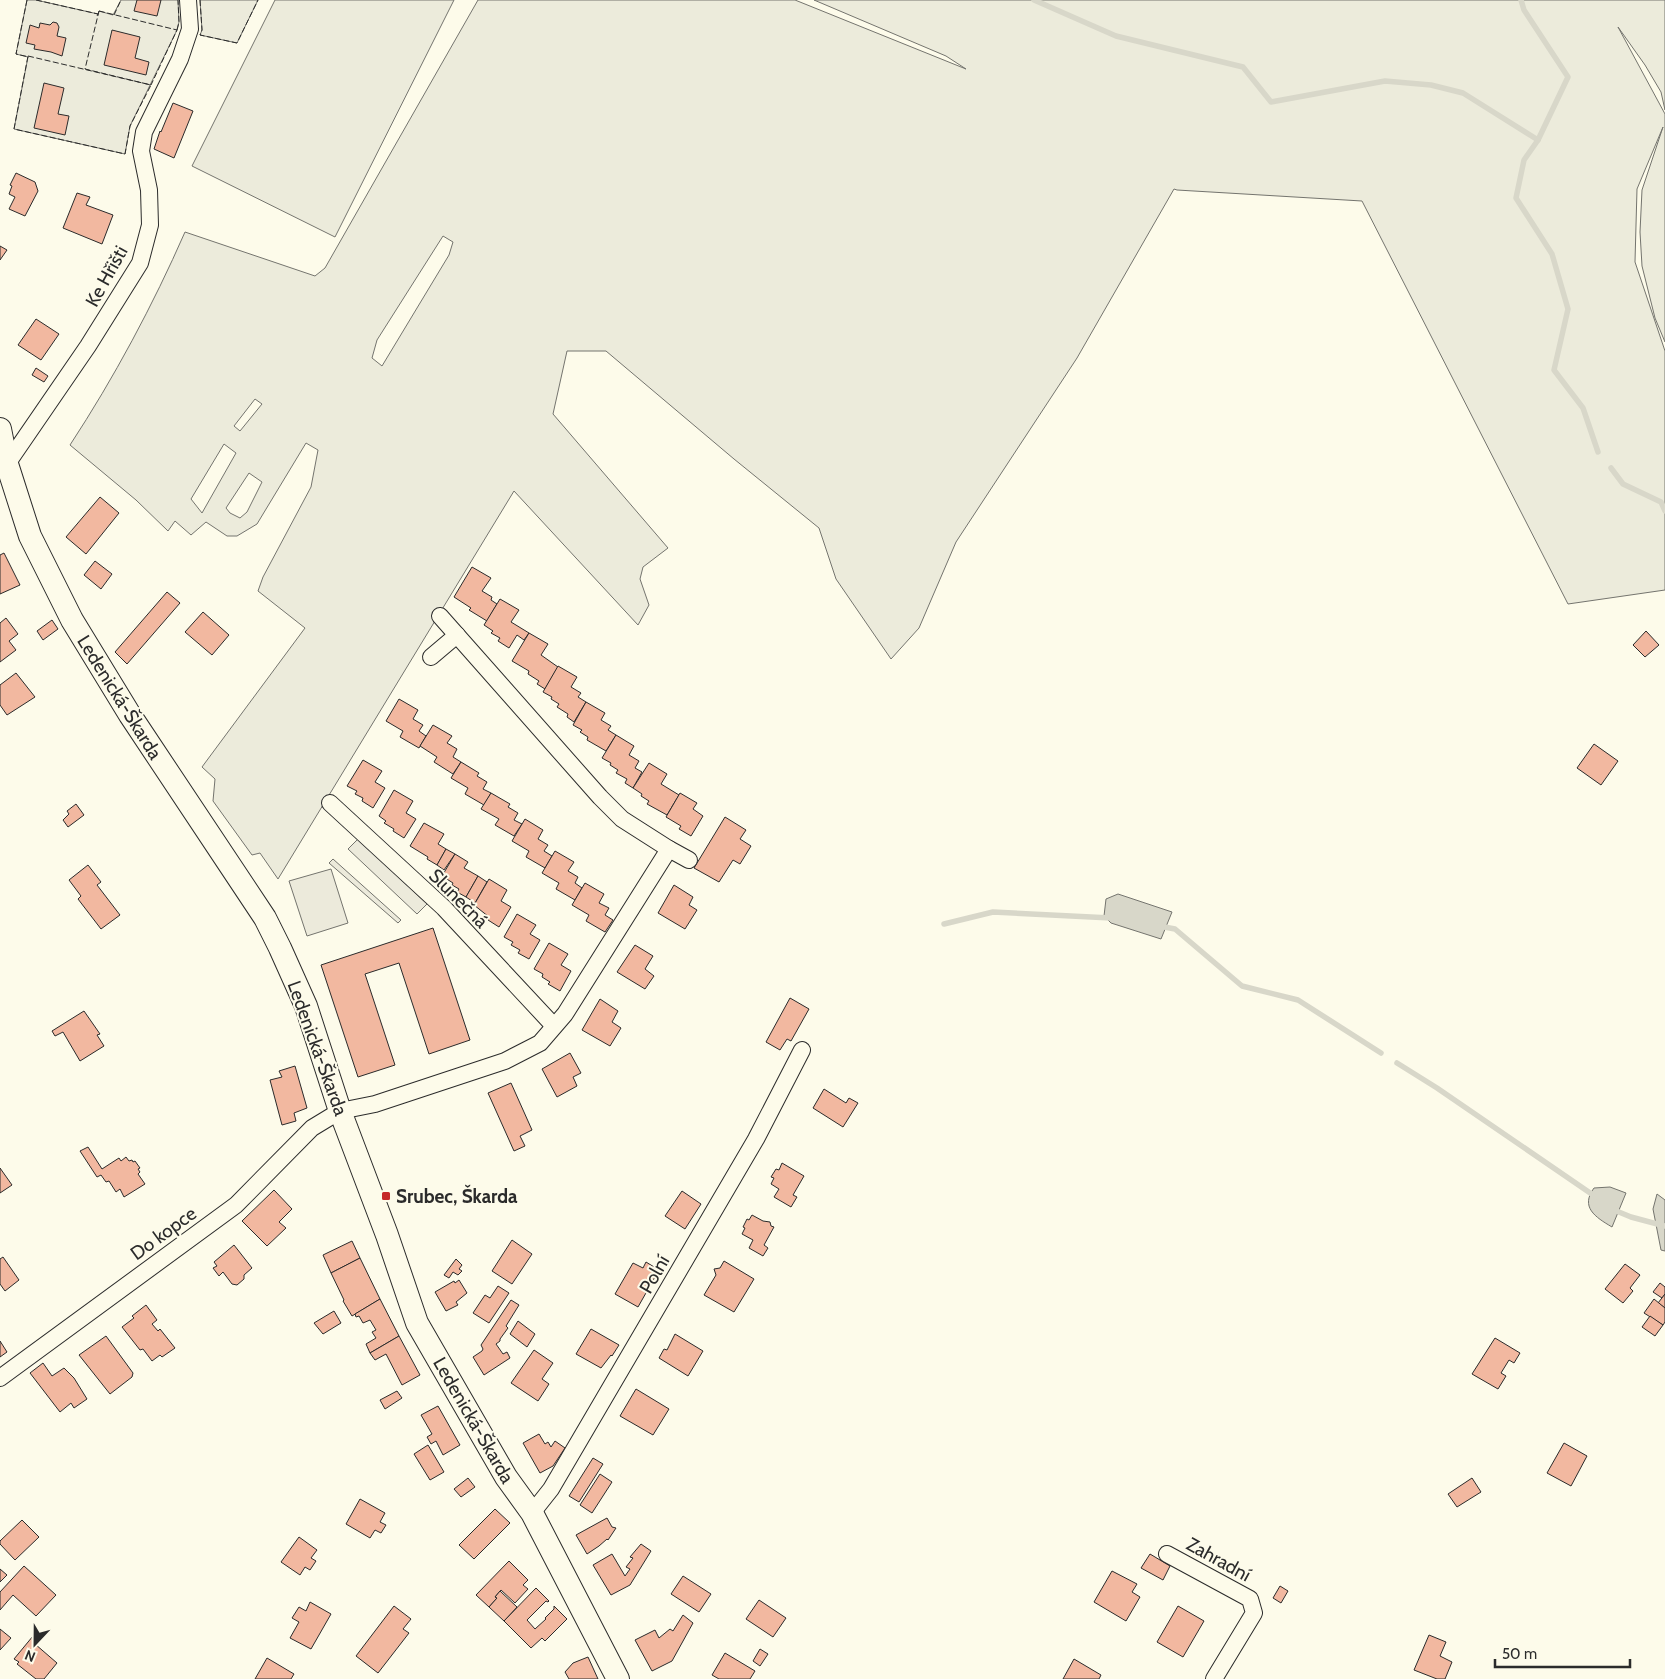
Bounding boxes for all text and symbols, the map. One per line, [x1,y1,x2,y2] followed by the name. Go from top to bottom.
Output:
[80,242,132,311] street label: Ke Hřišti
[72,630,168,764] street label: Ledenická-Škarda
[424,864,493,933] street label: Slunečná
[282,977,354,1119] street label: Ledenická-Škarda
[396,1184,518,1208] place label: Srubec, Škarda
[380,1190,392,1202] marker: Srubec, Škarda
[126,1202,201,1265] street label: Do kopce
[634,1251,674,1297] street label: Polní
[428,1353,520,1487] street label: Ledenická-Škarda
[1183,1532,1255,1586] street label: Zahradní
[10,1619,60,1669] north arrow
[1495,1636,1630,1668] scale bar
[1502,1645,1537,1663] text: 50 m
[22,1646,38,1666] text: N

